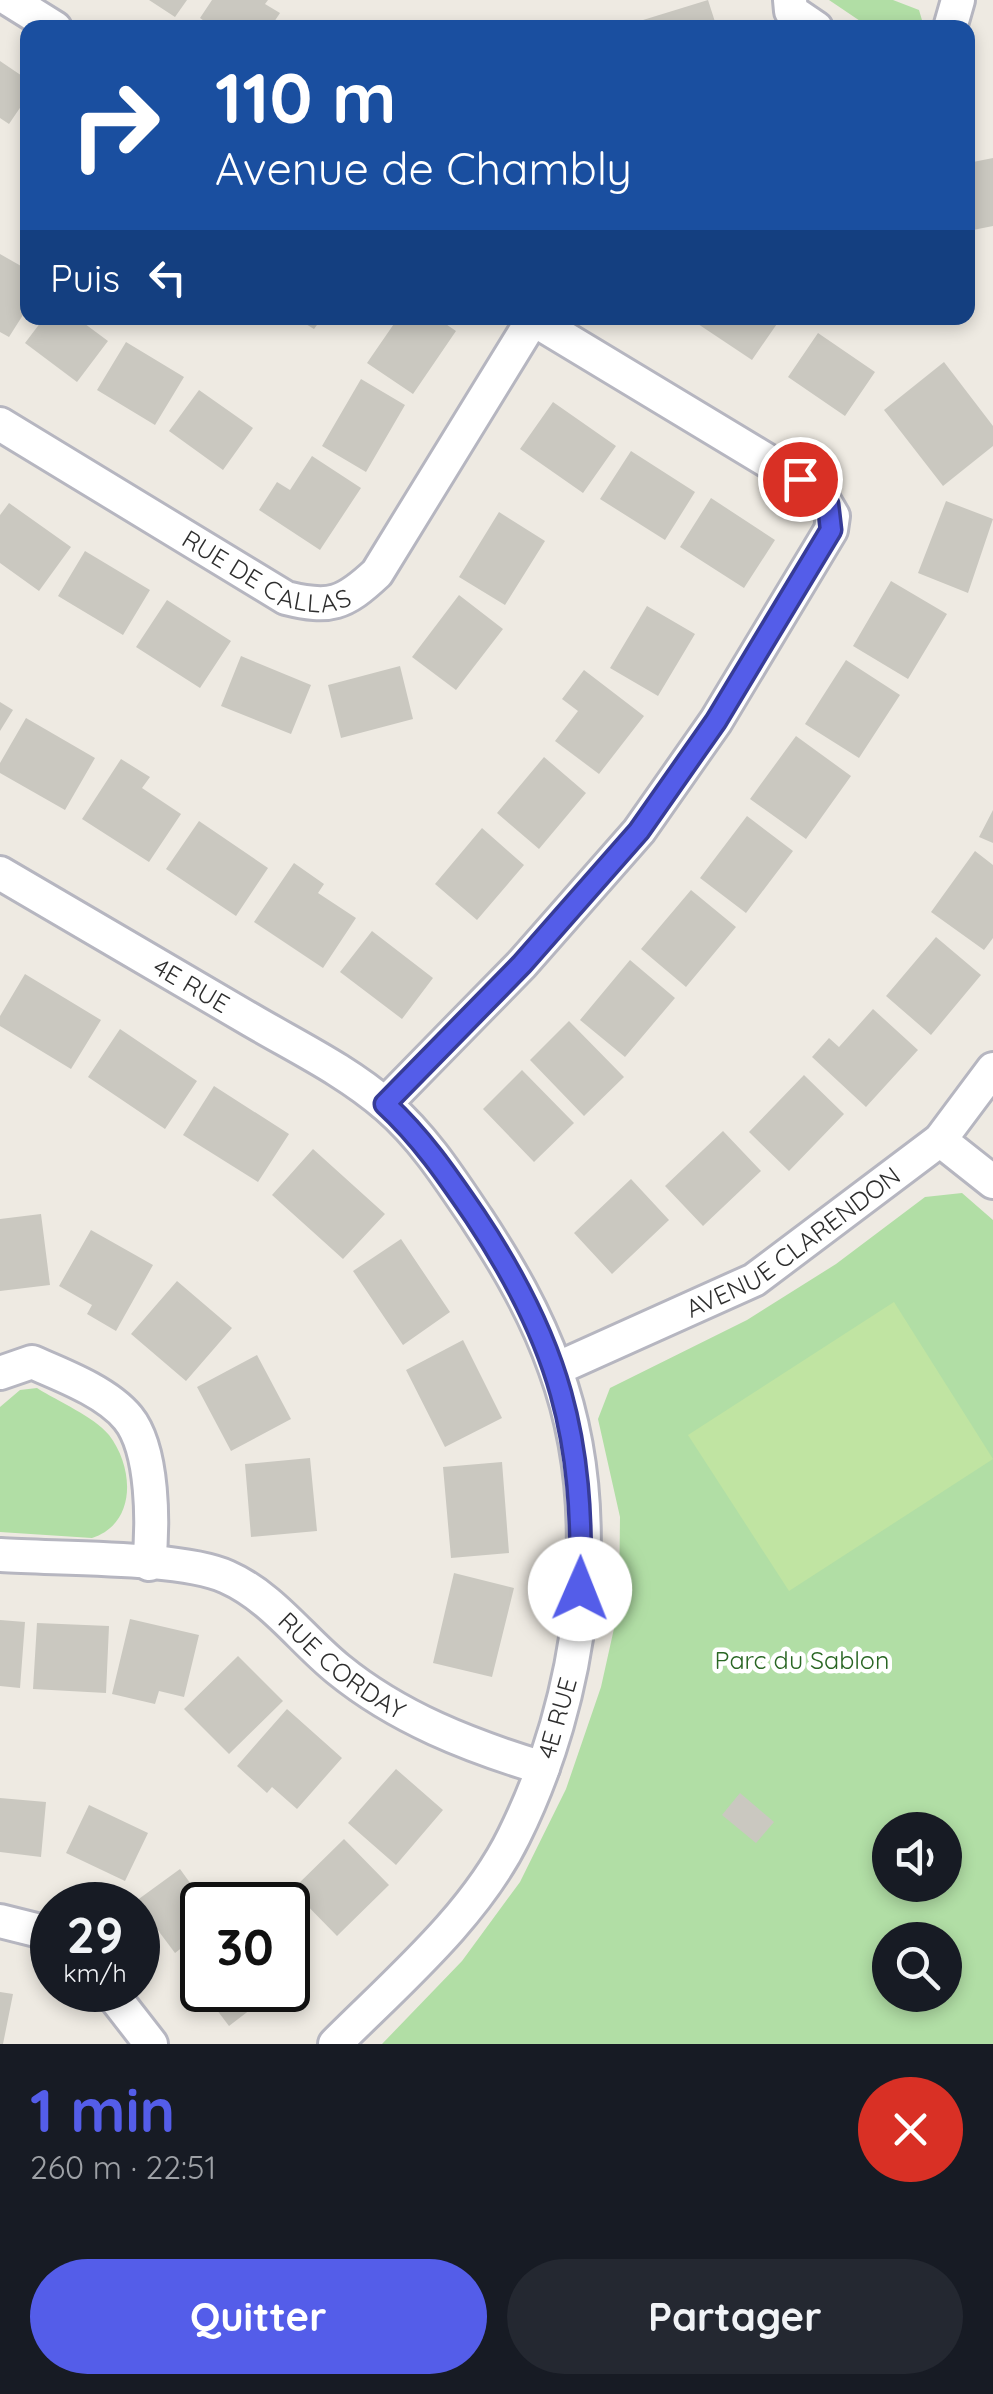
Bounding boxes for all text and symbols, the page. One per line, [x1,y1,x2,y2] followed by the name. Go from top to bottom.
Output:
[215,53,397,141] text: 110 m
[50,60,180,190] icon: right
[215,140,632,196] text: Avenue de Chambly
[140,250,195,305] icon: left
[50,254,120,302] text: Puis
[758,437,843,522] pin
[773,452,828,507] icon: arrive
[177,523,356,619] street label: RUE DE CALLAS
[148,950,235,1019] street label: 4E RUE
[681,1160,906,1324] street label: AVENUE CLARENDON
[528,1537,632,1641] position arrow
[272,1605,411,1726] street label: RUE CORDAY
[715,1644,889,1675] park label: Parc du Sablon
[530,1674,583,1762] street label: 4E RUE
[872,1812,962,2012] map controls
[872,1812,962,1902] button: sound
[180,1882,310,2012] speed limit sign: 30
[67,1903,123,1966] text: 29
[872,1922,962,2012] button: search
[63,1957,127,1988] text: km/h
[30,2072,175,2147] text: 1 min
[858,2077,963,2182] button: close
[30,2147,216,2187] text: 260 m · 22:51
[30,2259,487,2374] button: Quitter
[507,2259,963,2374] button: Partager

